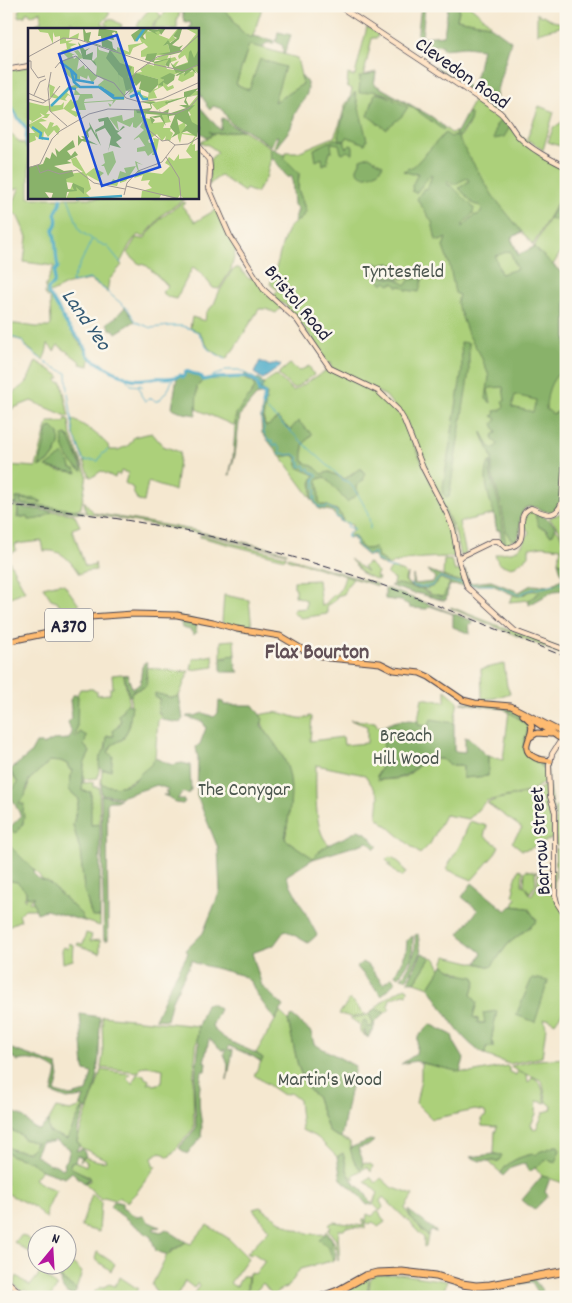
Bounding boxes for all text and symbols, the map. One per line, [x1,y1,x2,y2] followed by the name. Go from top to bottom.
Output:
[28,28,199,199] inset map
[408,31,514,117] street label: Clevedon Road
[362,259,444,287] park label: Tyntesfield
[256,260,337,348] street label: Bristol Road
[52,284,118,359] water label: Land Yeo
[45,608,93,642] road number: A370
[265,638,369,669] district label: Flax Bourton
[373,723,439,774] park label: Breach Hill Wood
[198,777,291,805] park label: The Conygar
[524,786,560,896] street label: Barrow Street
[278,1067,382,1095] park label: Martin's Wood
[28,1226,78,1276] north arrow
[49,1229,62,1250] text: N

